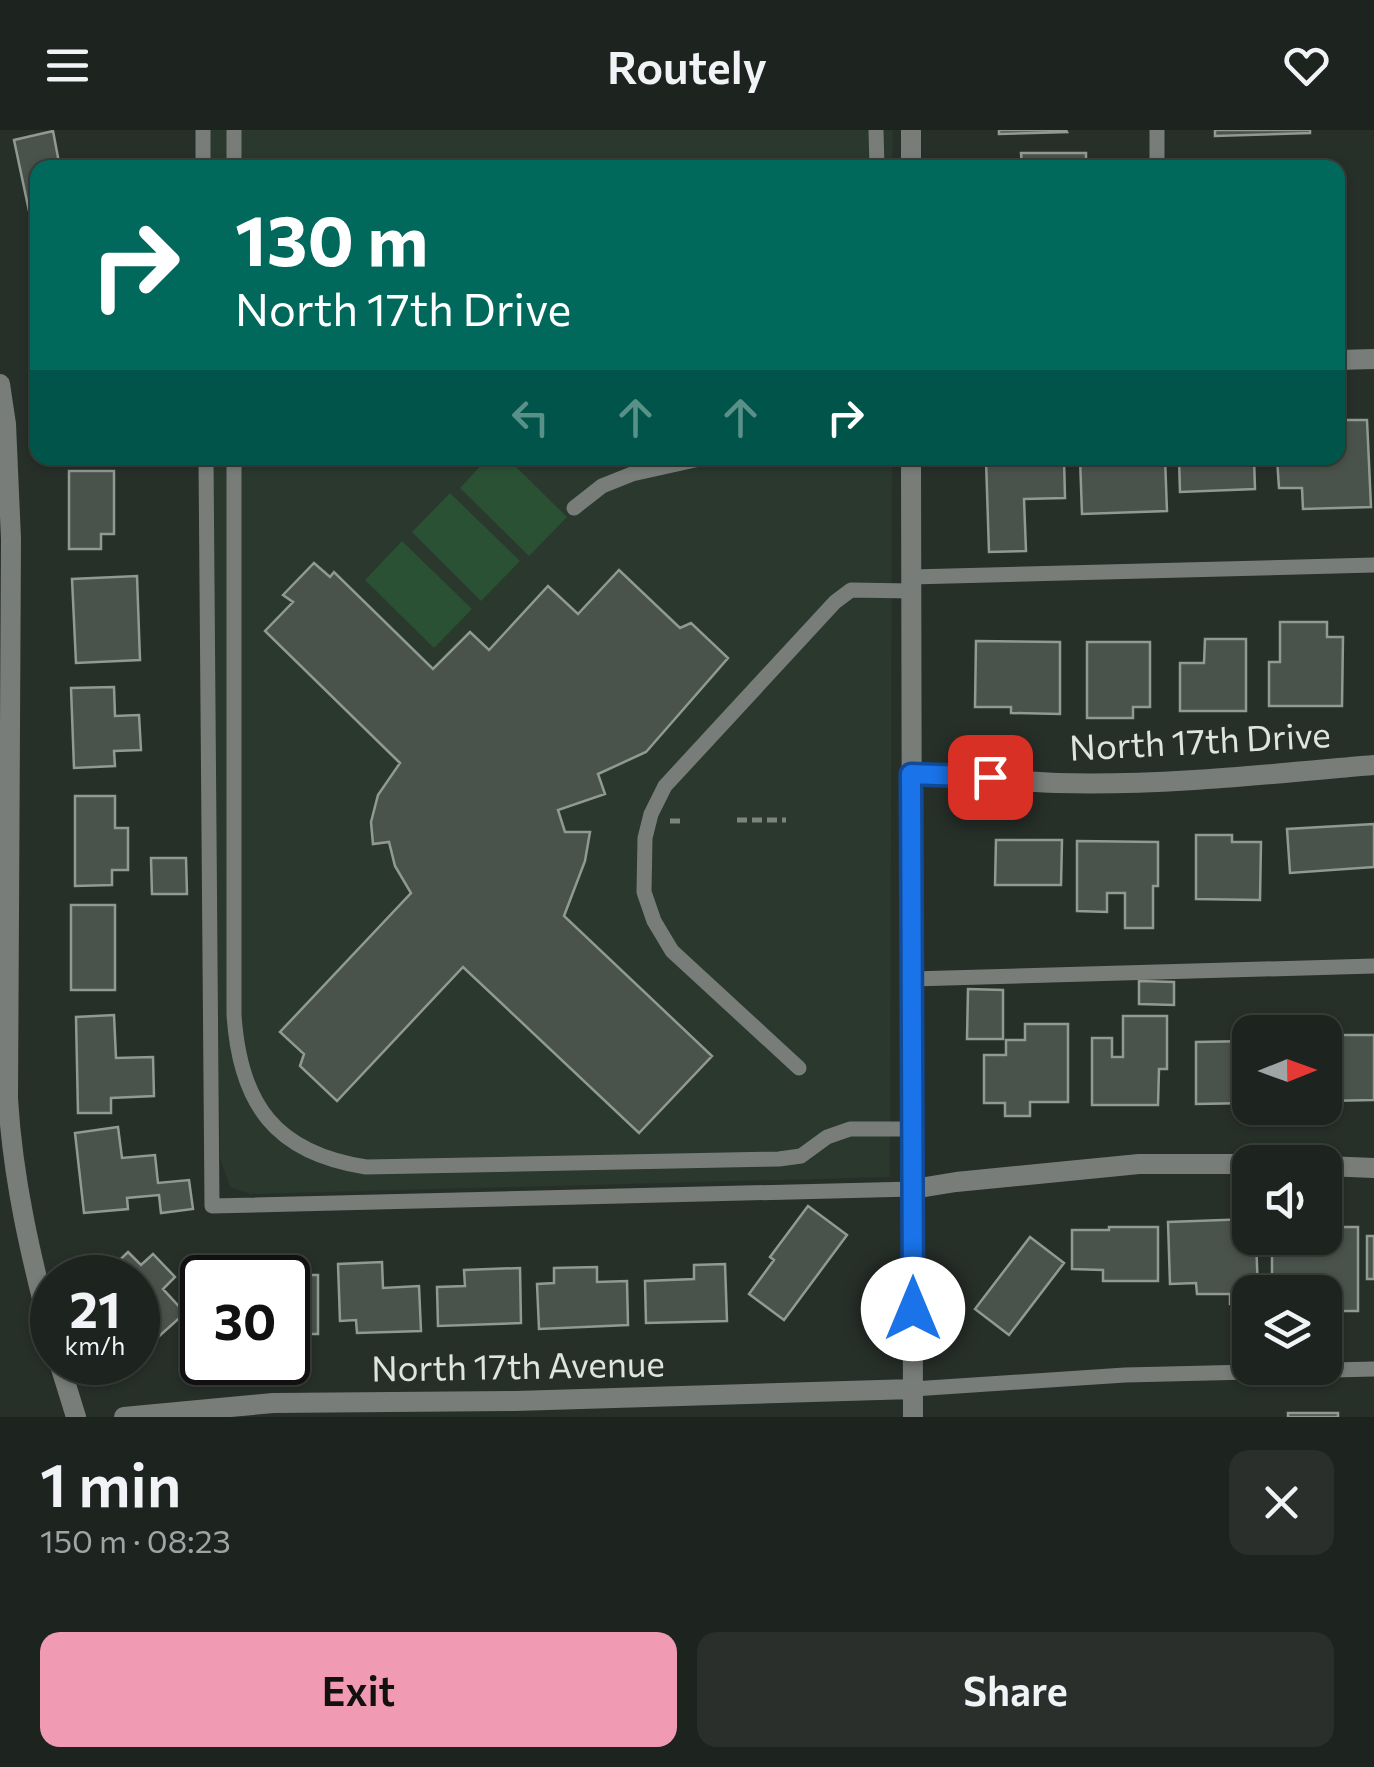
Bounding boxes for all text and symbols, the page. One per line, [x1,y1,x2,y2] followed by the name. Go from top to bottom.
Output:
[40,38,95,93] icon: menu
[607,38,767,93] text: Routely
[1279,38,1334,93] icon: heart
[235,195,428,280] text: 130 m
[70,200,200,330] icon: right
[235,280,571,335] text: North 17th Drive
[503,390,558,445] icon: left
[608,390,663,445] icon: ahead
[713,390,768,445] icon: ahead
[818,390,873,445] icon: right
[1068,711,1332,768] street label: North 17th Drive
[948,735,1033,820] pin
[963,750,1018,805] icon: arrive
[1232,1015,1342,1125] north arrow
[1232,1015,1342,1385] map controls
[1232,1145,1342,1255] button: sound
[180,1255,310,1385] speed limit sign: 30
[861,1257,965,1361] position arrow
[1232,1275,1342,1385] button: layers
[69,1277,121,1338] text: 21
[65,1330,125,1360] text: km/h
[371,1340,665,1389] street label: North 17th Avenue
[40,1446,181,1519] text: 1 min
[1229,1450,1334,1555] button: close
[40,1520,231,1560] text: 150 m · 08:23
[40,1632,677,1747] button: Exit
[697,1632,1334,1747] button: Share

